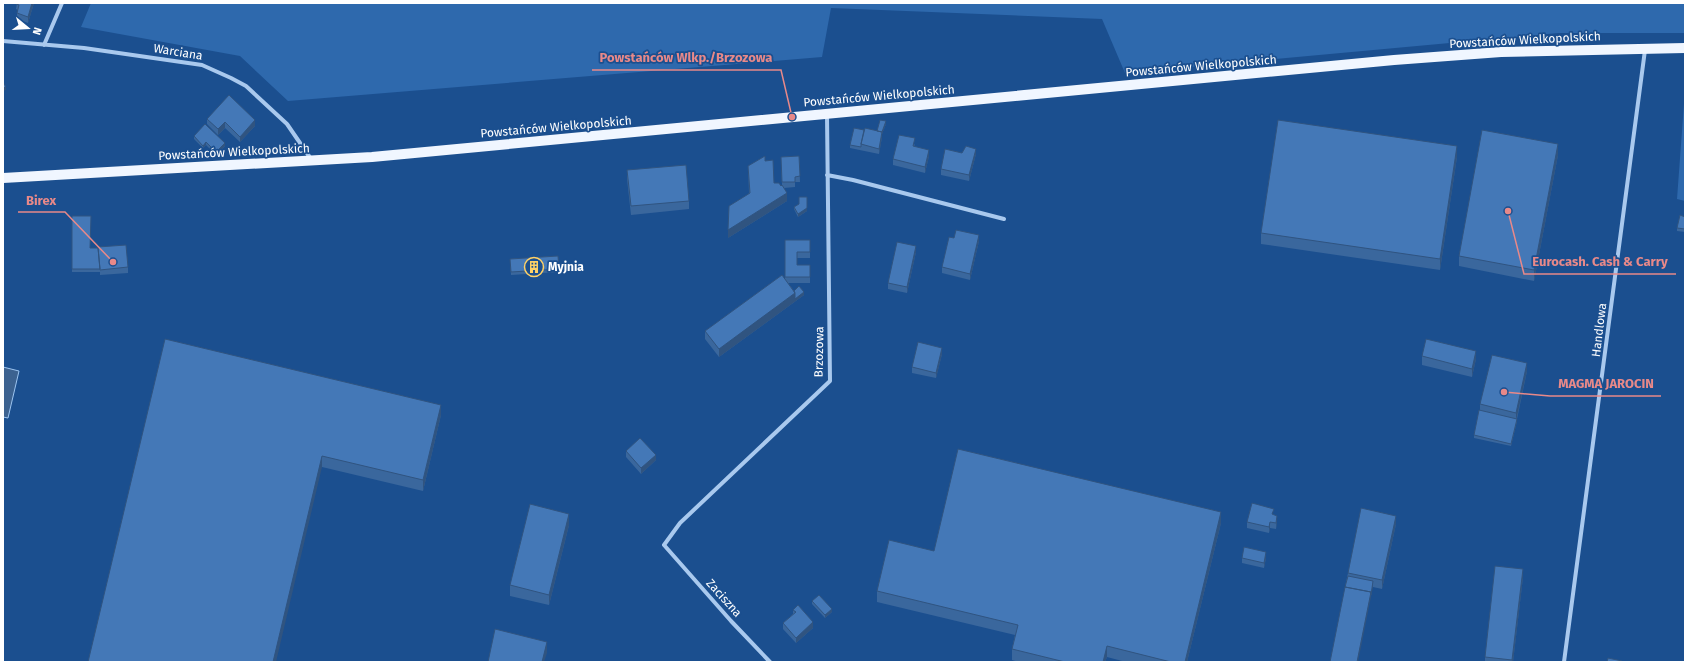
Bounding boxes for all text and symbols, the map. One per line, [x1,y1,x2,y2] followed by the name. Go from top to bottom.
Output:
[8,8,48,48] north arrow
[30,25,44,36] text: N
[1449,29,1601,51] street label: Powstańców Wielkopolskich
[152,41,204,63] street label: Warciana
[592,45,781,70] callout: Powstańców Wlkp./Brzozowa
[600,50,773,65] text: Powstańców Wlkp./Brzozowa
[1125,52,1277,80] street label: Powstańców Wielkopolskich
[803,82,955,110] street label: Powstańców Wielkopolskich
[480,113,632,141] street label: Powstańców Wielkopolskich
[158,141,310,163] street label: Powstańców Wielkopolskich
[18,187,65,212] callout: Birex
[26,193,56,208] text: Birex
[1524,249,1676,274] callout: Eurocash. Cash & Carry
[1532,254,1668,269] text: Eurocash. Cash & Carry
[523,256,545,278] building icon: Myjnia
[548,260,584,274] place label: Myjnia
[1589,302,1609,358] street label: Handlowa
[812,326,826,378] street label: Brzozowa
[1550,371,1661,396] callout: MAGMA JAROCIN
[1558,376,1654,391] text: MAGMA JAROCIN
[703,576,745,620] street label: Zaciszna

